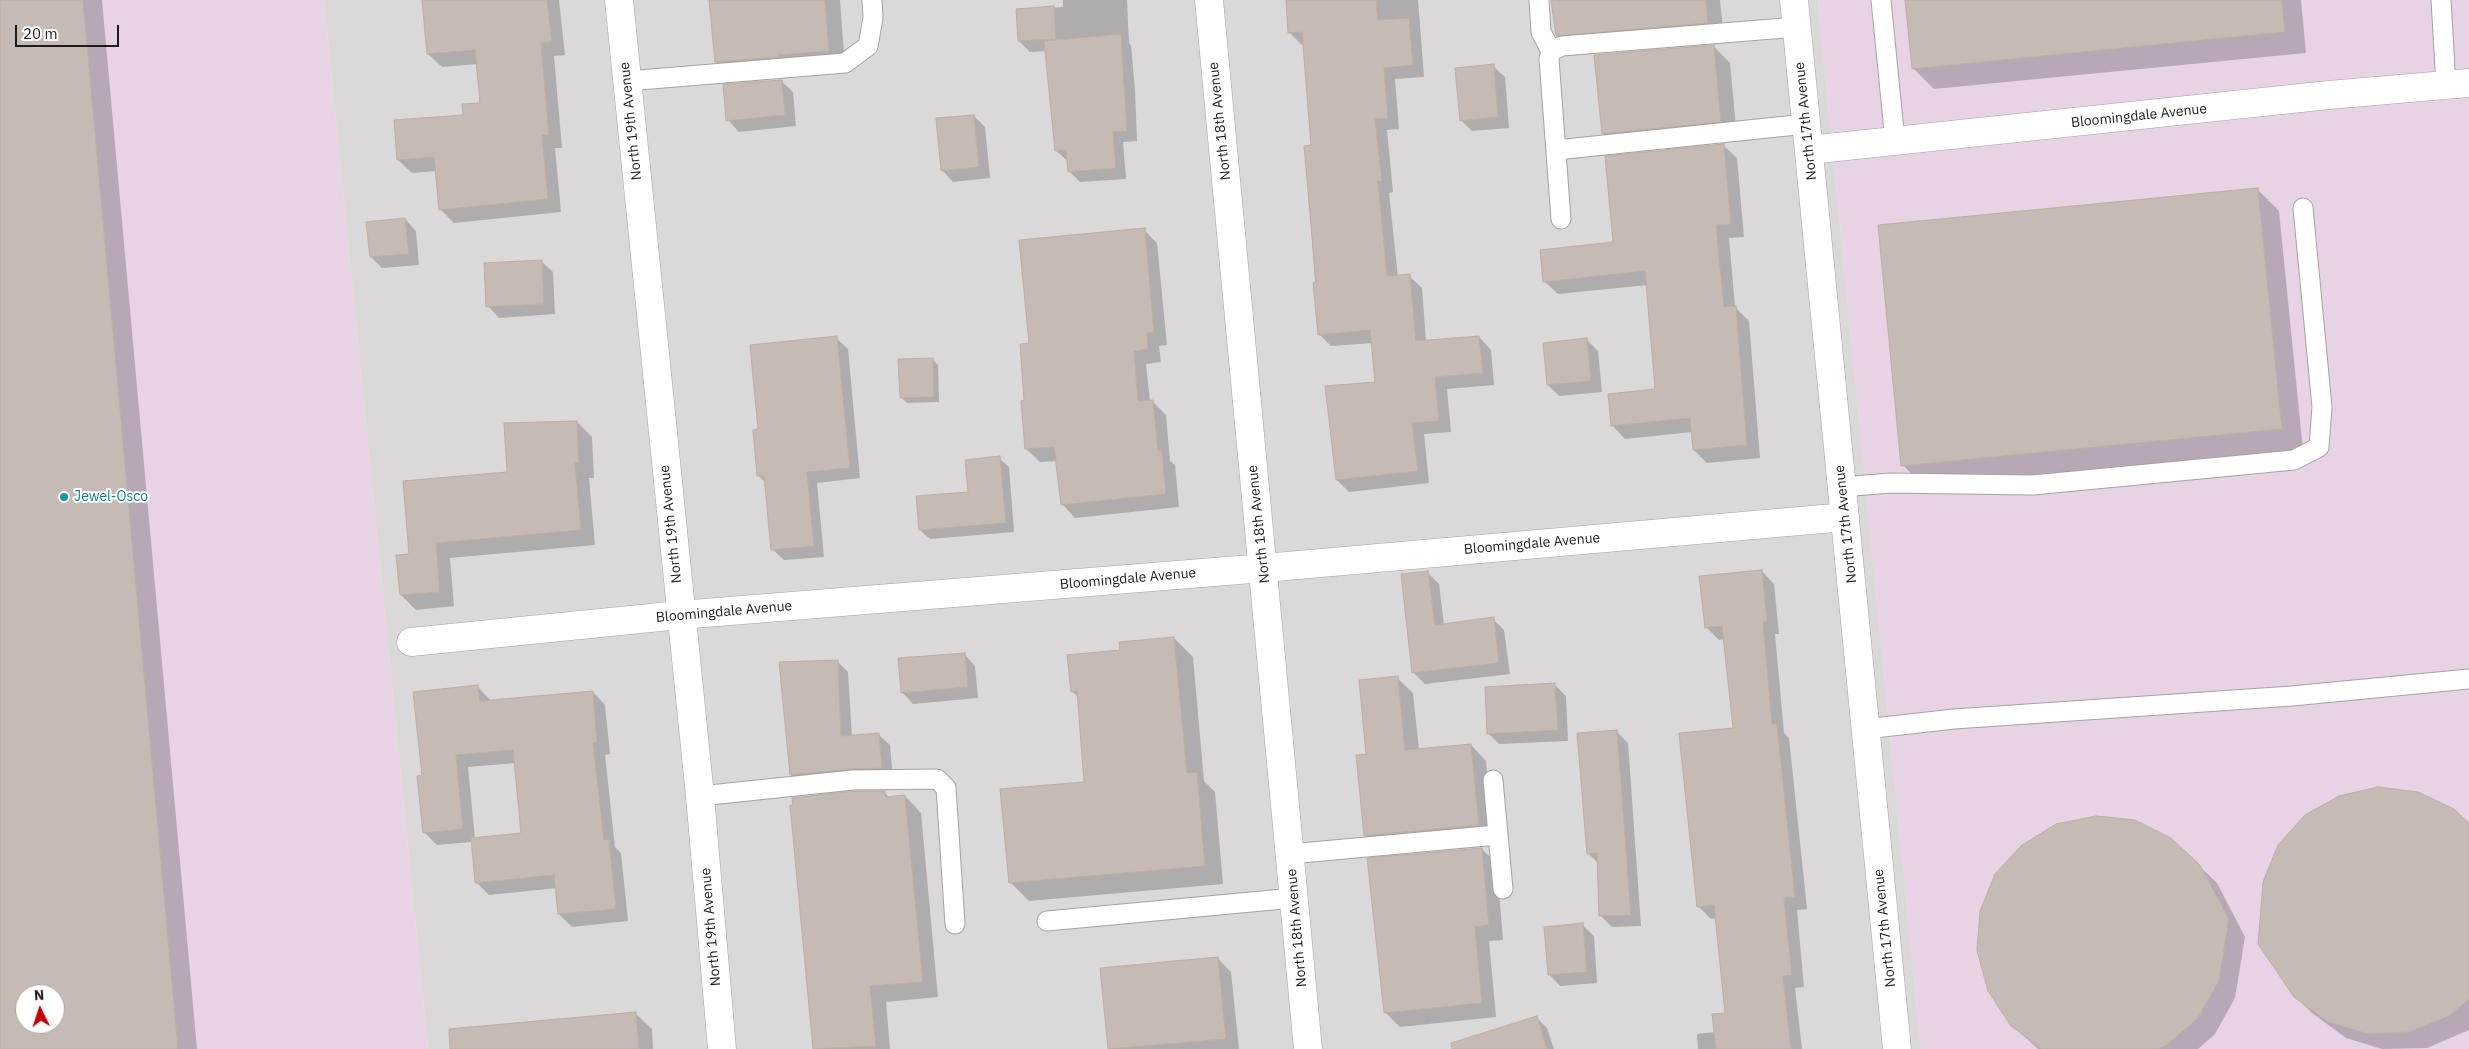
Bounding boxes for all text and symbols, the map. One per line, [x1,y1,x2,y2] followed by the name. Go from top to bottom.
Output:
[18,15,121,47] scale bar
[23,24,58,43] text: 20 m
[616,61,646,181] street label: North 19th Avenue
[1205,61,1235,181] street label: North 18th Avenue
[1791,61,1821,181] street label: North 17th Avenue
[2070,100,2208,132] street label: Bloomingdale Avenue
[656,464,686,584] street label: North 19th Avenue
[1244,464,1274,584] street label: North 18th Avenue
[1831,464,1861,584] street label: North 17th Avenue
[74,489,148,505] place label: Jewel-Osco
[58,491,70,503] marker: Jewel-Osco
[1463,530,1601,558] street label: Bloomingdale Avenue
[1059,565,1197,593] street label: Bloomingdale Avenue
[655,598,793,626] street label: Bloomingdale Avenue
[697,867,725,987] street label: North 19th Avenue
[1283,868,1311,988] street label: North 18th Avenue
[1870,868,1900,988] street label: North 17th Avenue
[15,984,65,1034] north arrow
[33,986,45,1004] text: N

